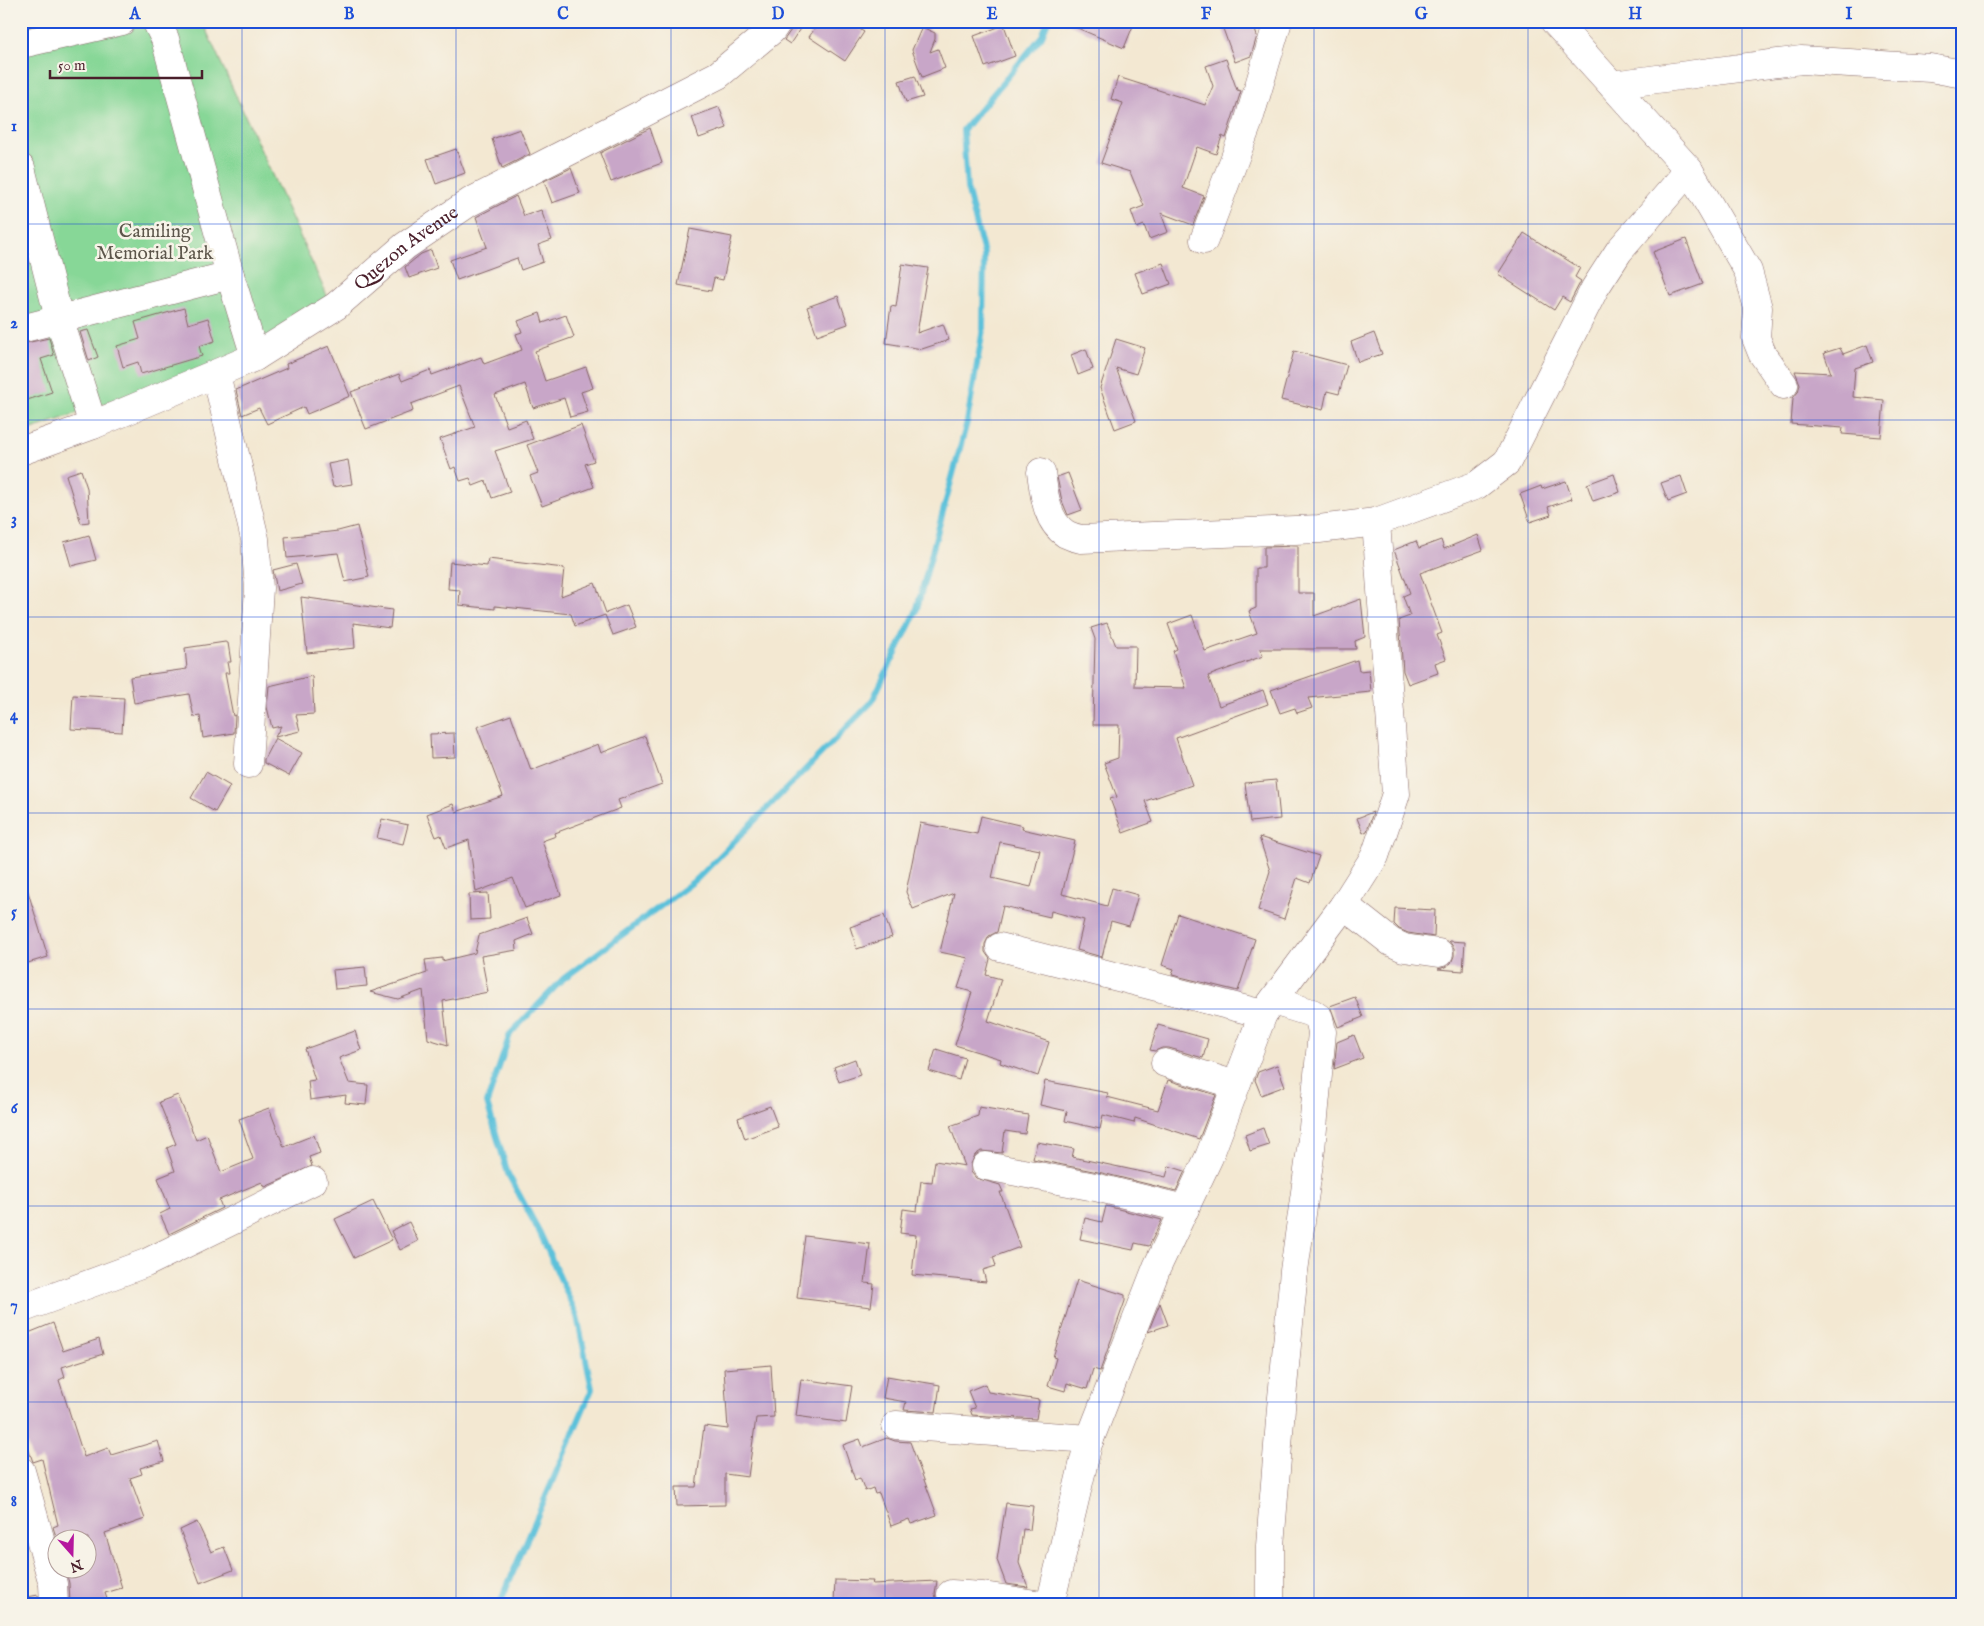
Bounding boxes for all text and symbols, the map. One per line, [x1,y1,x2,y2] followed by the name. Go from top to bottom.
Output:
[129,5,142,25] text: A
[344,5,355,25] text: B
[557,5,569,25] text: C
[772,5,785,25] text: D
[986,5,998,25] text: E
[1201,5,1212,25] text: F
[1415,5,1428,25] text: G
[1628,5,1642,25] text: H
[1846,5,1853,25] text: I
[50,48,202,80] scale bar
[58,56,86,75] text: 50 m
[11,117,17,137] text: 1
[349,201,464,297] street label: Quezon Avenue
[97,220,214,266] park label: Camiling Memorial Park
[10,314,18,334] text: 2
[11,510,17,530] text: 3
[10,706,19,726] text: 4
[11,903,17,923] text: 5
[11,1099,19,1119] text: 6
[10,1296,18,1316] text: 7
[11,1492,17,1512] text: 8
[48,1528,98,1578] north arrow
[67,1554,86,1576] text: N

